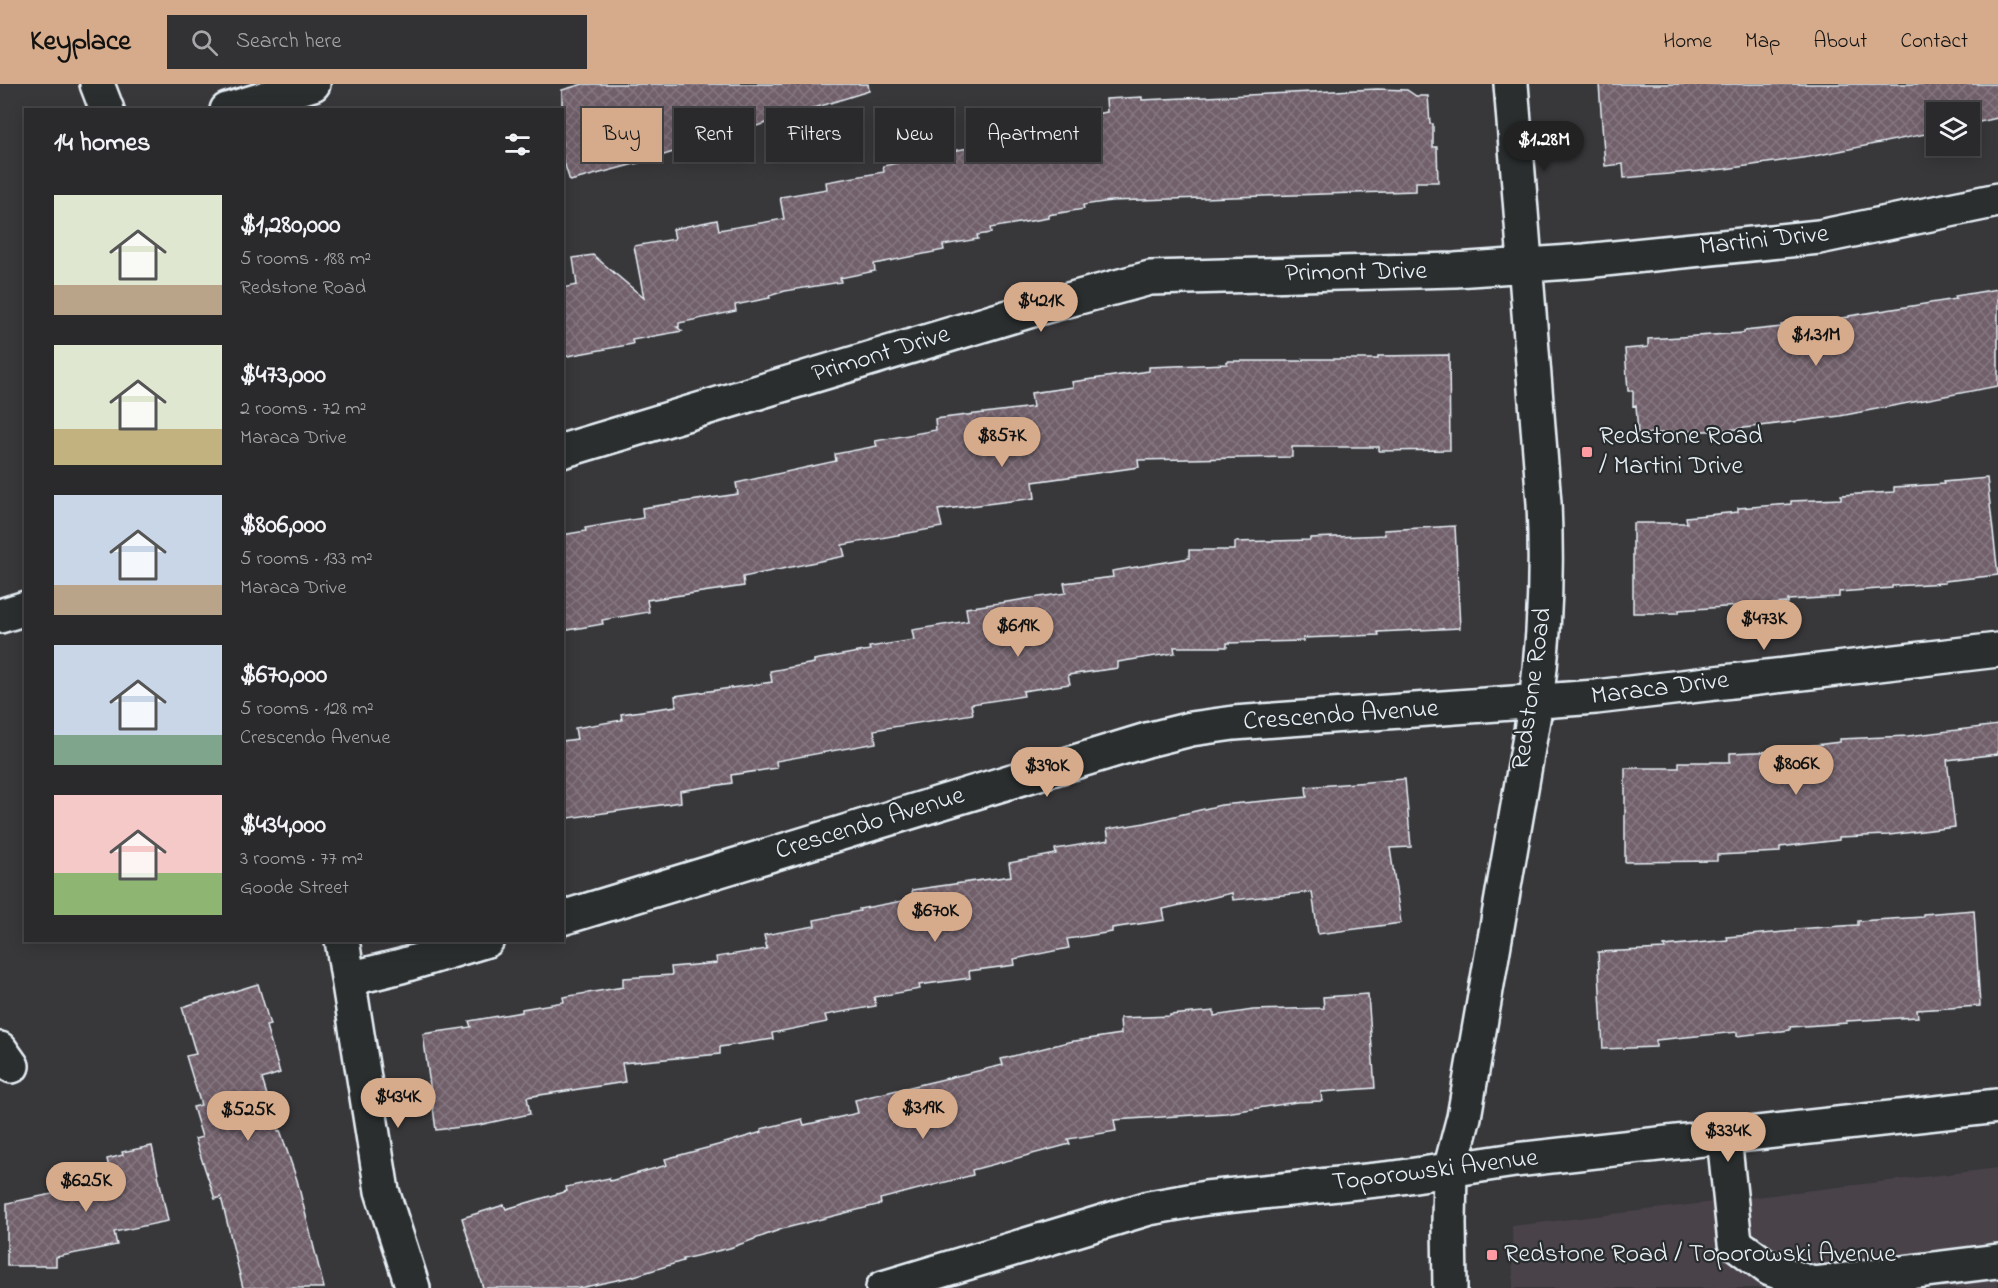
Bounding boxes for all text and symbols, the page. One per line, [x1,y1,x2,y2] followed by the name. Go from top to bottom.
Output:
[167,15,587,69] search box
[30,22,131,63] text: Keyplace
[188,26,221,59] icon: search
[236,26,341,58] text: Search here
[1663,27,1712,57] text: Home
[1745,27,1780,57] text: Map
[1813,27,1867,57] text: About
[1900,27,1968,57] text: Contact
[1926,102,1980,156] map controls
[1926,102,1980,156] button: layers
[582,108,662,162] chip: Buy
[674,108,754,162] chip: Rent
[766,108,863,162] chip: Filters
[875,108,954,162] chip: New
[966,108,1101,162] chip: Apartment
[1495,121,1593,172] pin: $1.28M
[54,125,150,163] text: 14 homes
[1518,126,1570,155] text: $1.28M
[501,128,534,161] icon: filters
[240,207,341,245] text: $1,280,000
[1698,215,1831,267] street label: Martini Drive
[102,219,174,291] icon: home
[240,245,371,274] text: 5 rooms · 188 m²
[1285,253,1428,293] street label: Primont Drive
[240,274,366,303] text: Redstone Road
[999,282,1083,333] pin: $421K
[1018,287,1064,316] text: $421K
[807,316,955,394] street label: Primont Drive
[1767,316,1865,367] pin: $1.31M
[1791,321,1841,350] text: $1.31M
[240,357,326,395] text: $473,000
[102,369,174,441] icon: home
[240,395,367,424] text: 2 rooms · 72 m²
[960,417,1044,468] pin: $857K
[1599,418,1763,486] place label: Redstone Road / Martini Drive
[978,422,1026,451] text: $857K
[240,424,346,453] text: Maraca Drive
[1580,445,1594,459] marker: Redstone Road / Martini Drive
[240,507,326,545] text: $806,000
[102,519,174,591] icon: home
[240,545,373,574] text: 5 rooms · 133 m²
[240,574,346,603] text: Maraca Drive
[1722,600,1806,651] pin: $473K
[1503,605,1563,773] street label: Redstone Road
[1741,605,1787,634] text: $473K
[976,607,1060,658] pin: $619K
[997,612,1039,641] text: $619K
[240,657,327,695] text: $670,000
[1589,662,1731,716] street label: Maraca Drive
[102,669,174,741] icon: home
[1242,690,1440,742] street label: Crescendo Avenue
[240,695,374,724] text: 5 rooms · 128 m²
[240,724,390,753] text: Crescendo Avenue
[1754,745,1838,796] pin: $806K
[1005,747,1089,798] pin: $390K
[1773,750,1819,779] text: $806K
[1025,752,1069,781] text: $390K
[771,777,969,871] street label: Crescendo Avenue
[240,807,326,845] text: $434,000
[102,819,174,891] icon: home
[240,845,363,874] text: 3 rooms · 77 m²
[240,874,349,903] text: Goode Street
[893,892,977,943] pin: $670K
[911,897,959,926] text: $670K
[356,1078,440,1129] pin: $434K
[375,1083,421,1112] text: $434K
[881,1089,965,1140] pin: $319K
[206,1091,290,1142] pin: $525K
[902,1094,944,1123] text: $319K
[221,1096,275,1125] text: $525K
[1686,1112,1770,1163] pin: $334K
[1705,1117,1751,1146] text: $334K
[1330,1139,1540,1202] street label: Toporowski Avenue
[44,1162,128,1213] pin: $625K
[60,1167,112,1196] text: $625K
[1504,1236,1896,1274] place label: Redstone Road / Toporowski Avenue
[1485,1248,1499,1262] marker: Redstone Road / Toporowski Avenue

